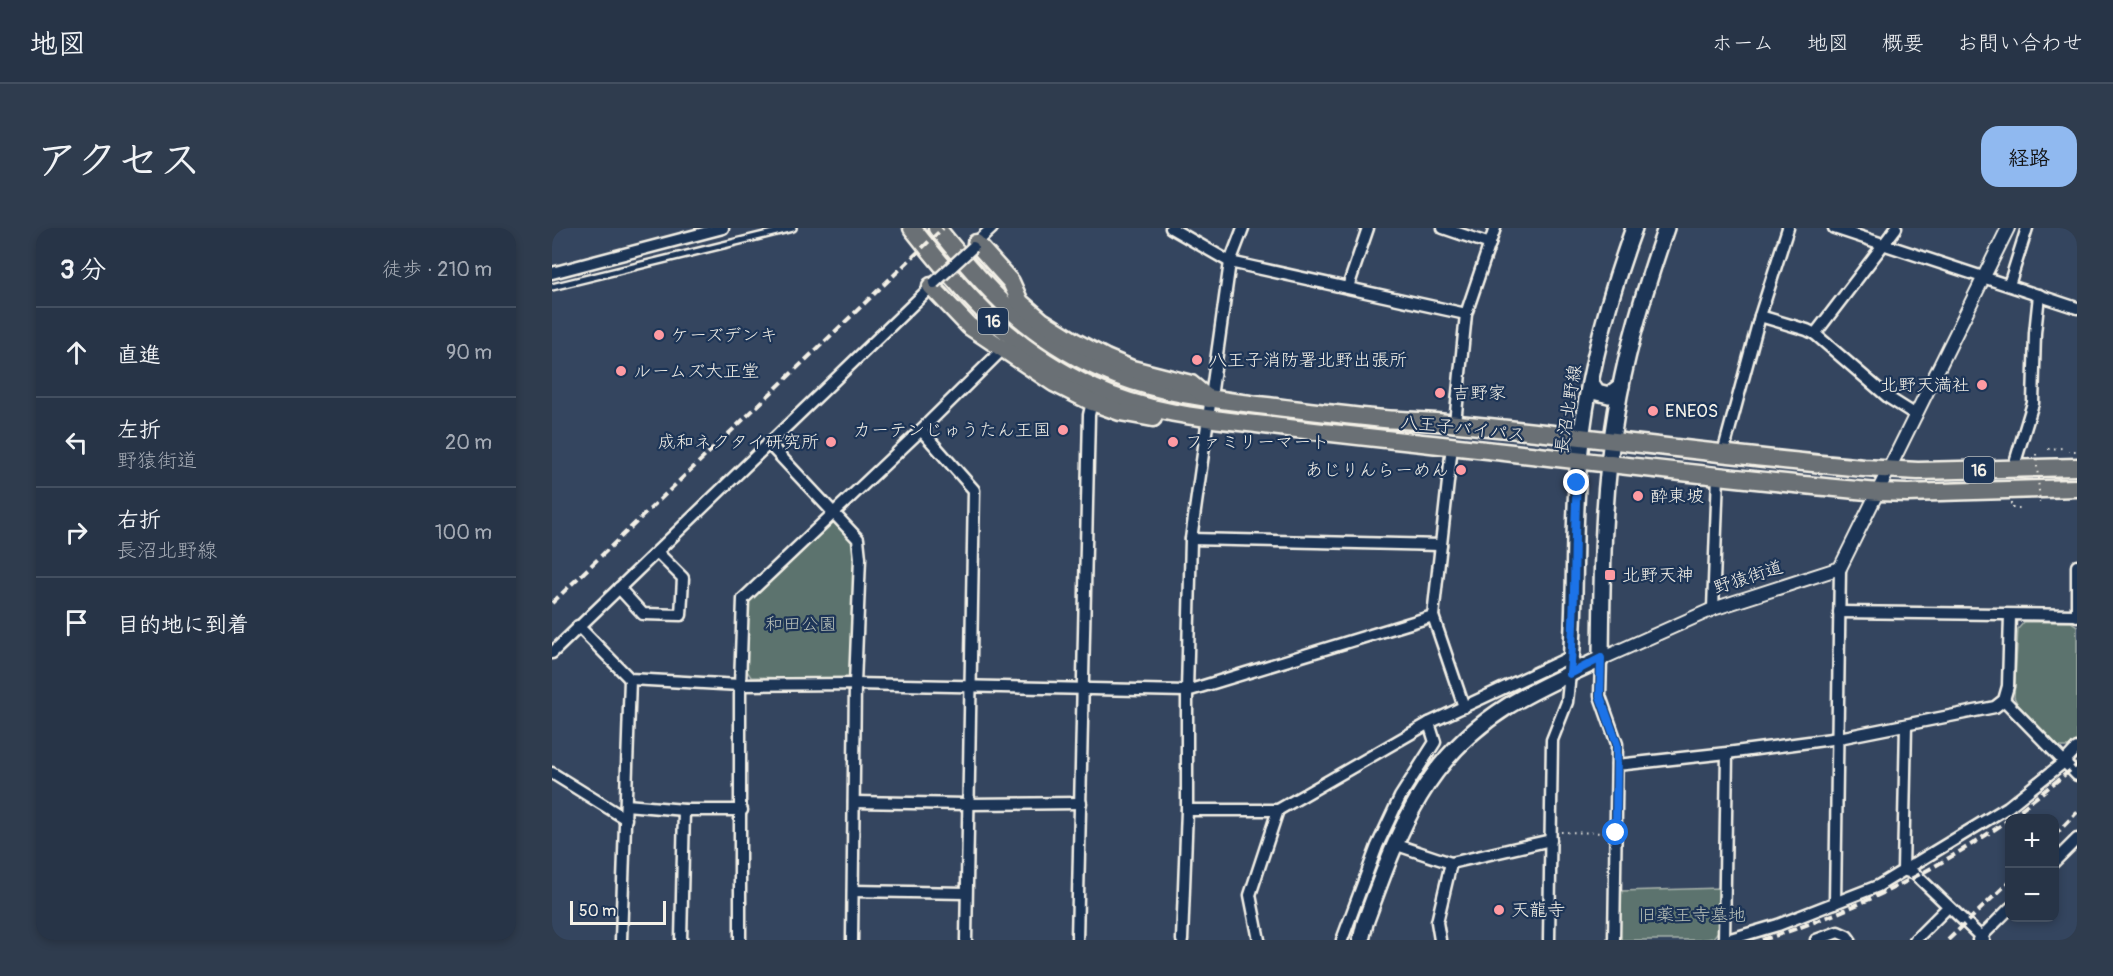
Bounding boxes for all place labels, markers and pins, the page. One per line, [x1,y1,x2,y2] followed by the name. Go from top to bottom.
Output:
[671,324,778,347] place label: ケーズデンキ
[652,328,666,342] marker: ケーズデンキ
[1209,349,1407,372] place label: 八王子消防署北野出張所
[1190,353,1204,367] marker: 八王子消防署北野出張所
[633,360,759,383] place label: ルームズ大正堂
[614,364,628,378] marker: ルームズ大正堂
[1880,374,1970,397] place label: 北野天満社
[1975,378,1989,392] marker: 北野天満社
[1452,382,1506,405] place label: 吉野家
[1433,386,1447,400] marker: 吉野家
[1665,400,1718,423] place label: ENEOS
[1646,404,1660,418] marker: ENEOS
[853,419,1051,442] place label: カーテンじゅうたん王国
[1056,423,1070,437] marker: カーテンじゅうたん王国
[658,431,819,454] place label: 成和ネクタイ研究所
[1185,431,1329,454] place label: ファミリーマート
[824,435,838,449] marker: 成和ネクタイ研究所
[1166,435,1180,449] marker: ファミリーマート
[1305,459,1449,482] place label: あじりんらーめん
[1454,463,1468,477] marker: あじりんらーめん
[1650,485,1704,508] place label: 酔東坡
[1631,489,1645,503] marker: 酔東坡
[1622,564,1694,587] place label: 北野天神
[1603,568,1617,582] marker: 北野天神
[1511,899,1565,922] place label: 天龍寺
[1492,903,1506,917] marker: 天龍寺

